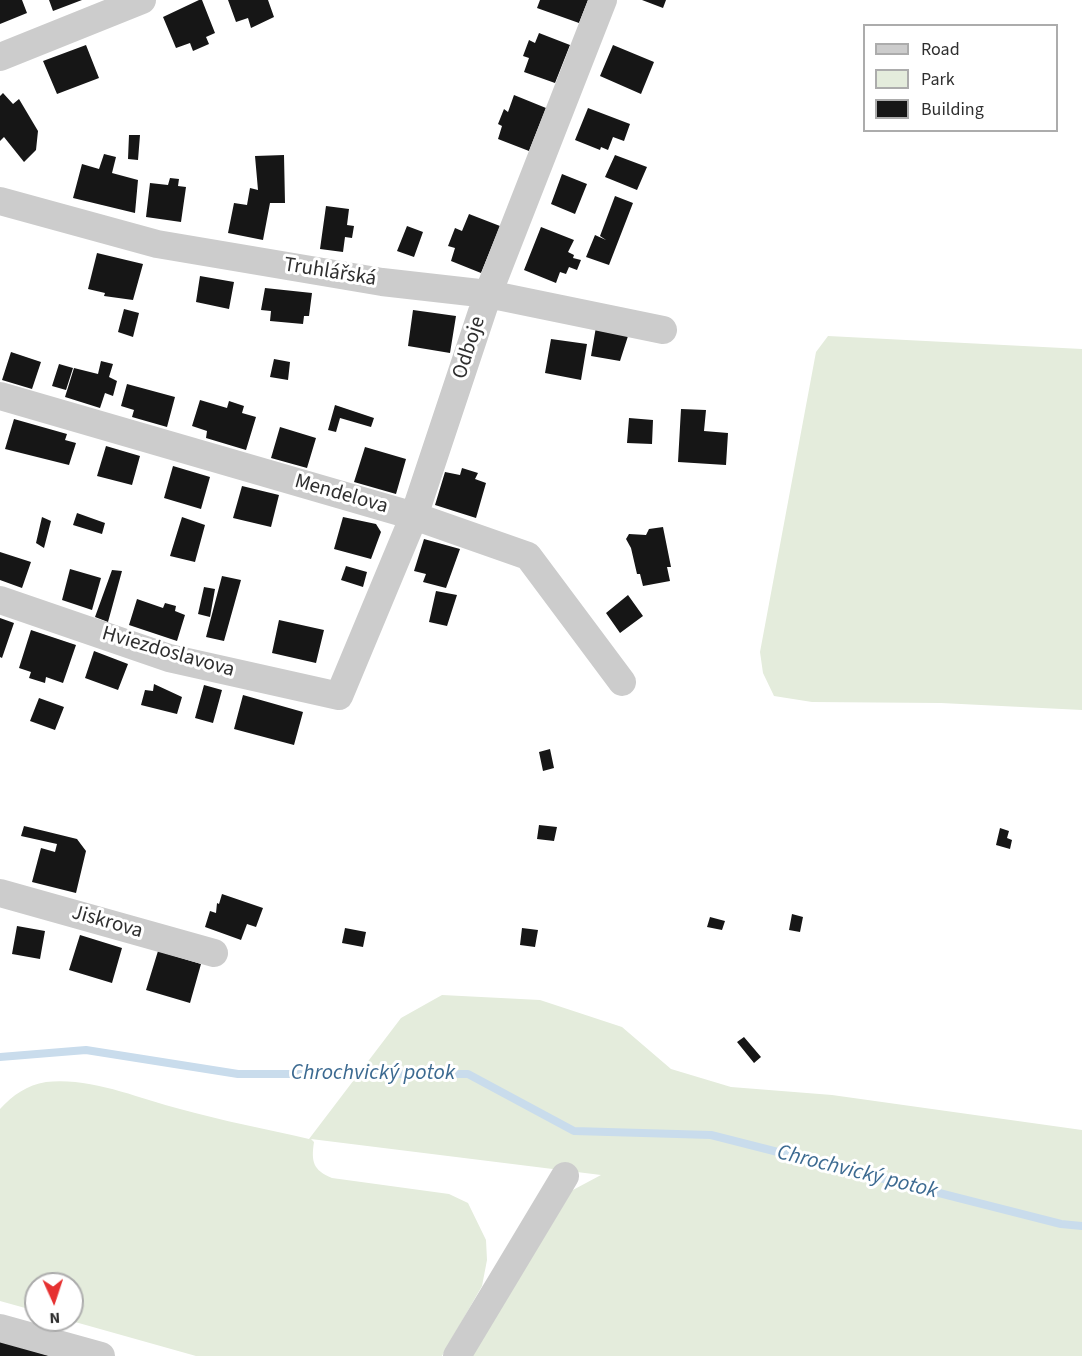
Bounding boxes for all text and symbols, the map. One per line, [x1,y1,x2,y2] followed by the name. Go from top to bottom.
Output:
[863,24,1058,132] legend
[921,37,960,62] text: Road
[921,67,955,92] text: Park
[921,97,984,122] text: Building
[282,253,378,293] street label: Truhlářská
[448,314,492,382] street label: Odboje
[291,470,391,520] street label: Mendelova
[99,622,237,684] street label: Hviezdoslavova
[69,901,145,945] street label: Jiskrova
[291,1061,455,1087] water label: Chrochvický potok
[774,1140,940,1206] water label: Chrochvický potok
[24,1272,84,1332] north arrow
[49,1307,61,1329] text: N

